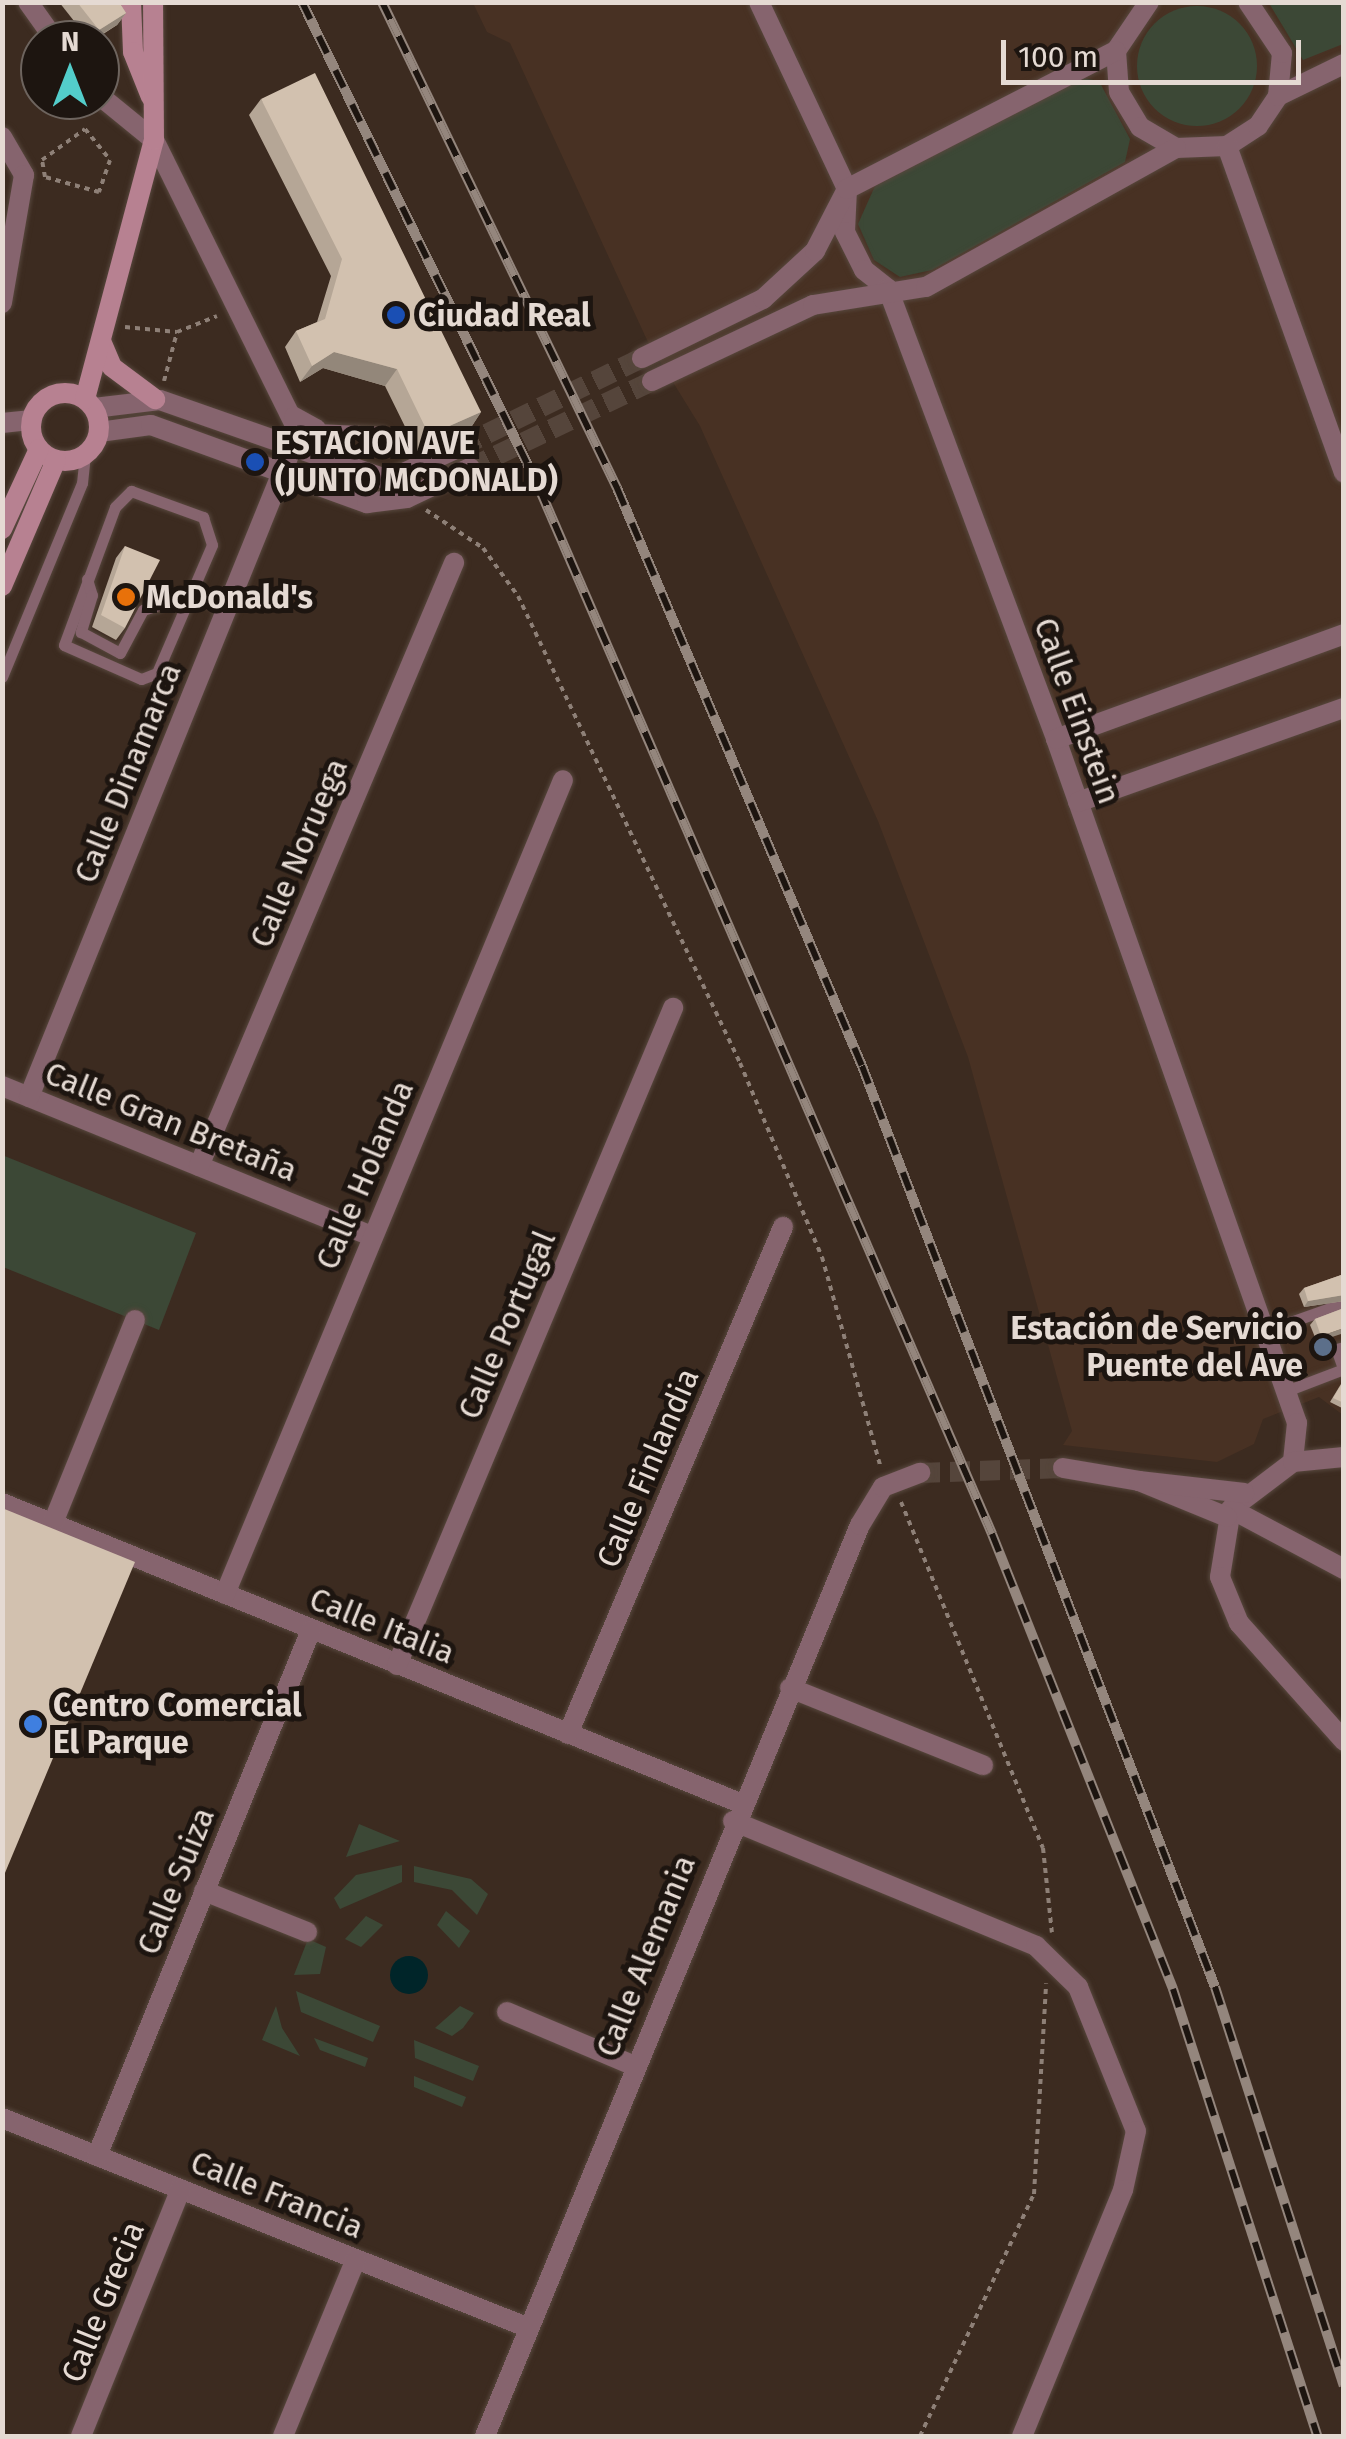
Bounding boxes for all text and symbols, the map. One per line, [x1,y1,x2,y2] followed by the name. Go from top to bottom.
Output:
[20,20,120,120] north arrow
[1006,20,1306,82] scale bar
[61,25,79,58] text: N
[1018,39,1098,75] text: 100 m
[418,296,591,334] place label: Ciudad Real
[383,302,409,328] marker: Ciudad Real
[275,425,558,500] place label: ESTACION AVE (JUNTO MCDONALD)
[244,451,266,473] marker: ESTACION AVE (JUNTO MCDONALD)
[146,578,313,616] place label: McDonald's
[115,586,137,608] marker: McDonald's
[1026,613,1128,809] street label: Calle Einstein
[66,658,190,888] street label: Calle Dinamarca
[242,753,356,953] street label: Calle Noruega
[39,1054,303,1190] street label: Calle Gran Bretaña
[308,1075,422,1275] street label: Calle Holanda
[450,1225,564,1425] street label: Calle Portugal
[1011,1310,1303,1385] place label: Estación de Servicio Puente del Ave
[1312,1336,1334,1358] marker: Estación de Servicio Puente del Ave
[589,1363,707,1573] street label: Calle Finlandia
[304,1580,460,1672] street label: Calle Italia
[53,1687,301,1762] place label: Centro Comercial El Parque
[22,1713,44,1735] marker: Centro Comercial El Parque
[129,1802,223,1960] street label: Calle Suiza
[588,1850,704,2062] street label: Calle Alemania
[185,2143,369,2247] street label: Calle Francia
[53,2216,153,2388] street label: Calle Grecia

